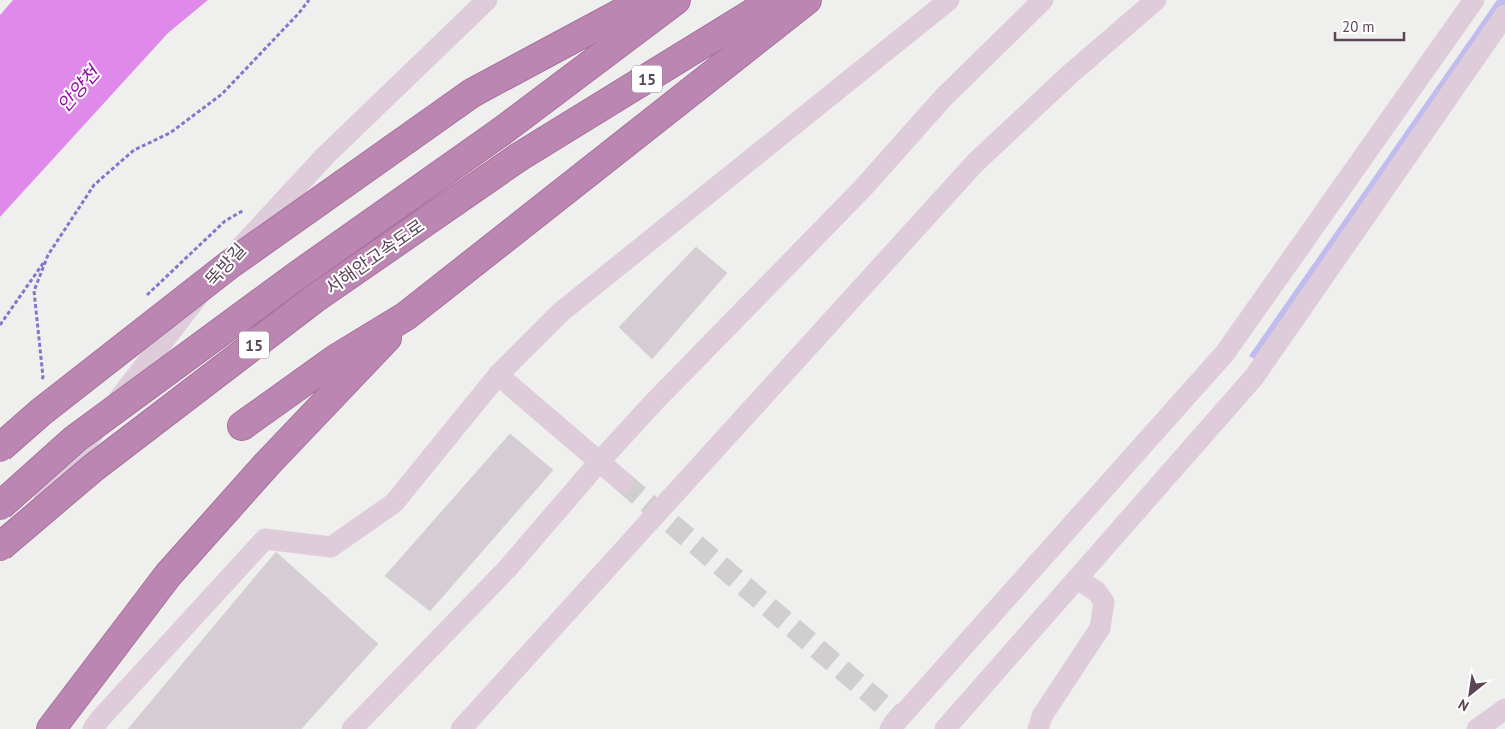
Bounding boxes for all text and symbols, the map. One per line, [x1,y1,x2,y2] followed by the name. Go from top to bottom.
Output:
[1335,10,1404,42] scale bar
[1342,17,1375,36] text: 20 m
[52,60,105,117] water label: 안양천
[632,66,662,92] road number: 15
[321,214,429,299] street label: 서해안고속도로
[200,239,251,291] street label: 뚝방길
[239,332,269,358] road number: 15
[1445,669,1495,719] north arrow
[1455,695,1472,715] text: N

